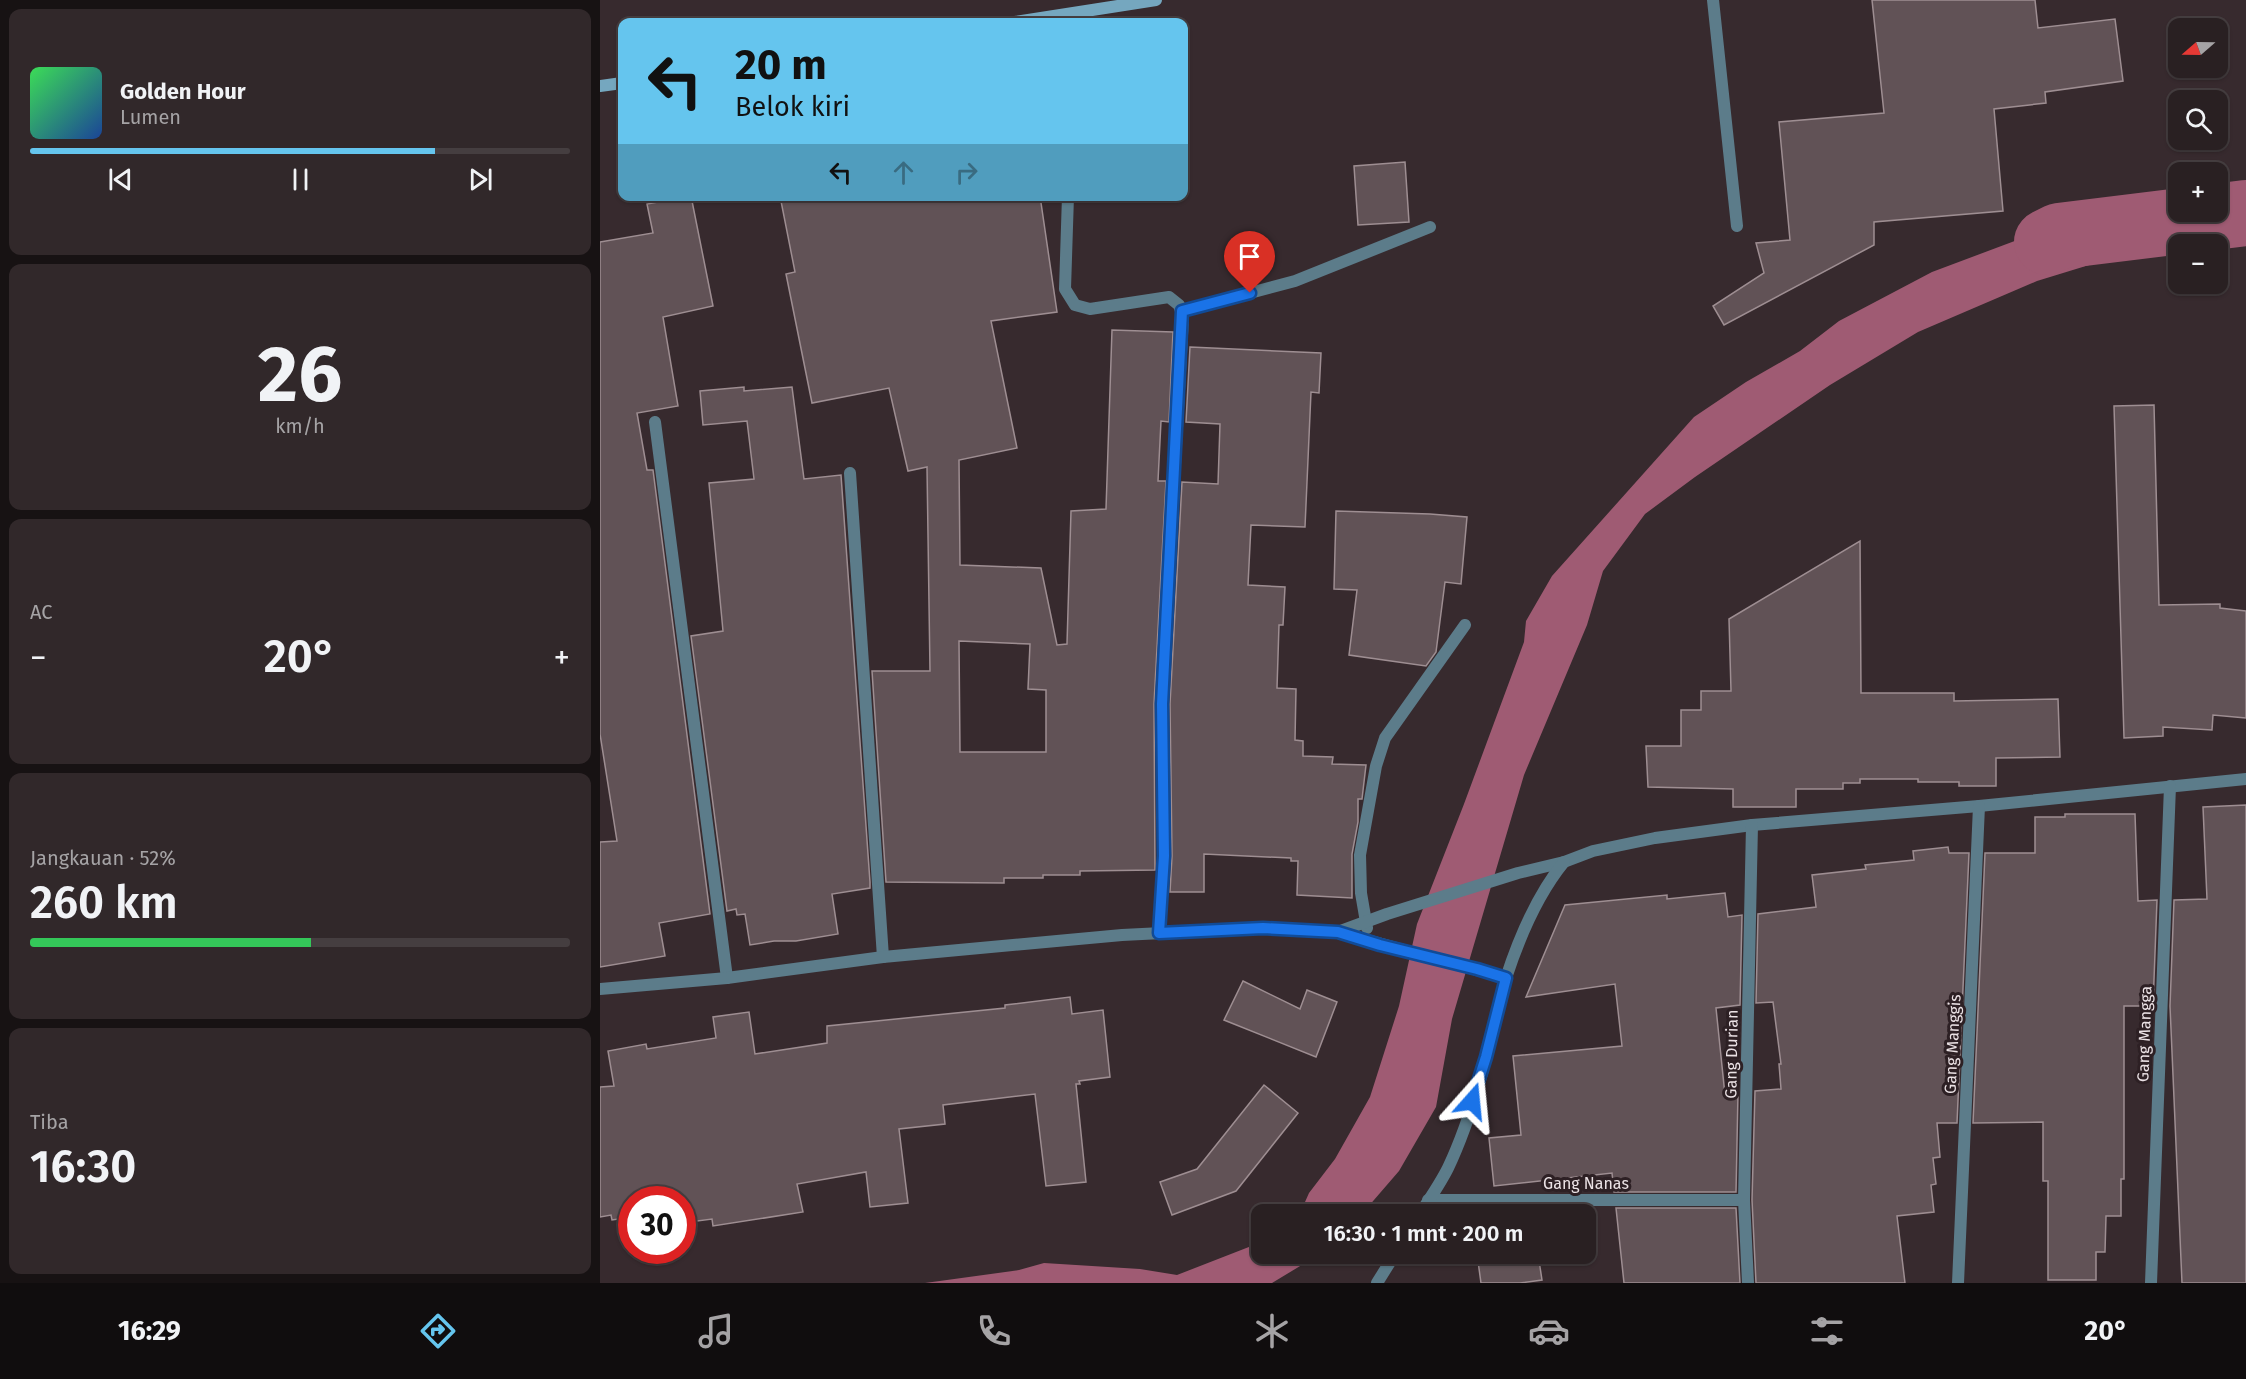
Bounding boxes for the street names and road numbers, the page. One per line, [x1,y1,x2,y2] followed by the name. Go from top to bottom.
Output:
[2133,986,2156,1082] street label: Gang Mangga
[1940,994,1965,1094] street label: Gang Manggis
[1721,1009,1742,1099] street label: Gang Durian
[1543,1174,1629,1193] street label: Gang Nanas

